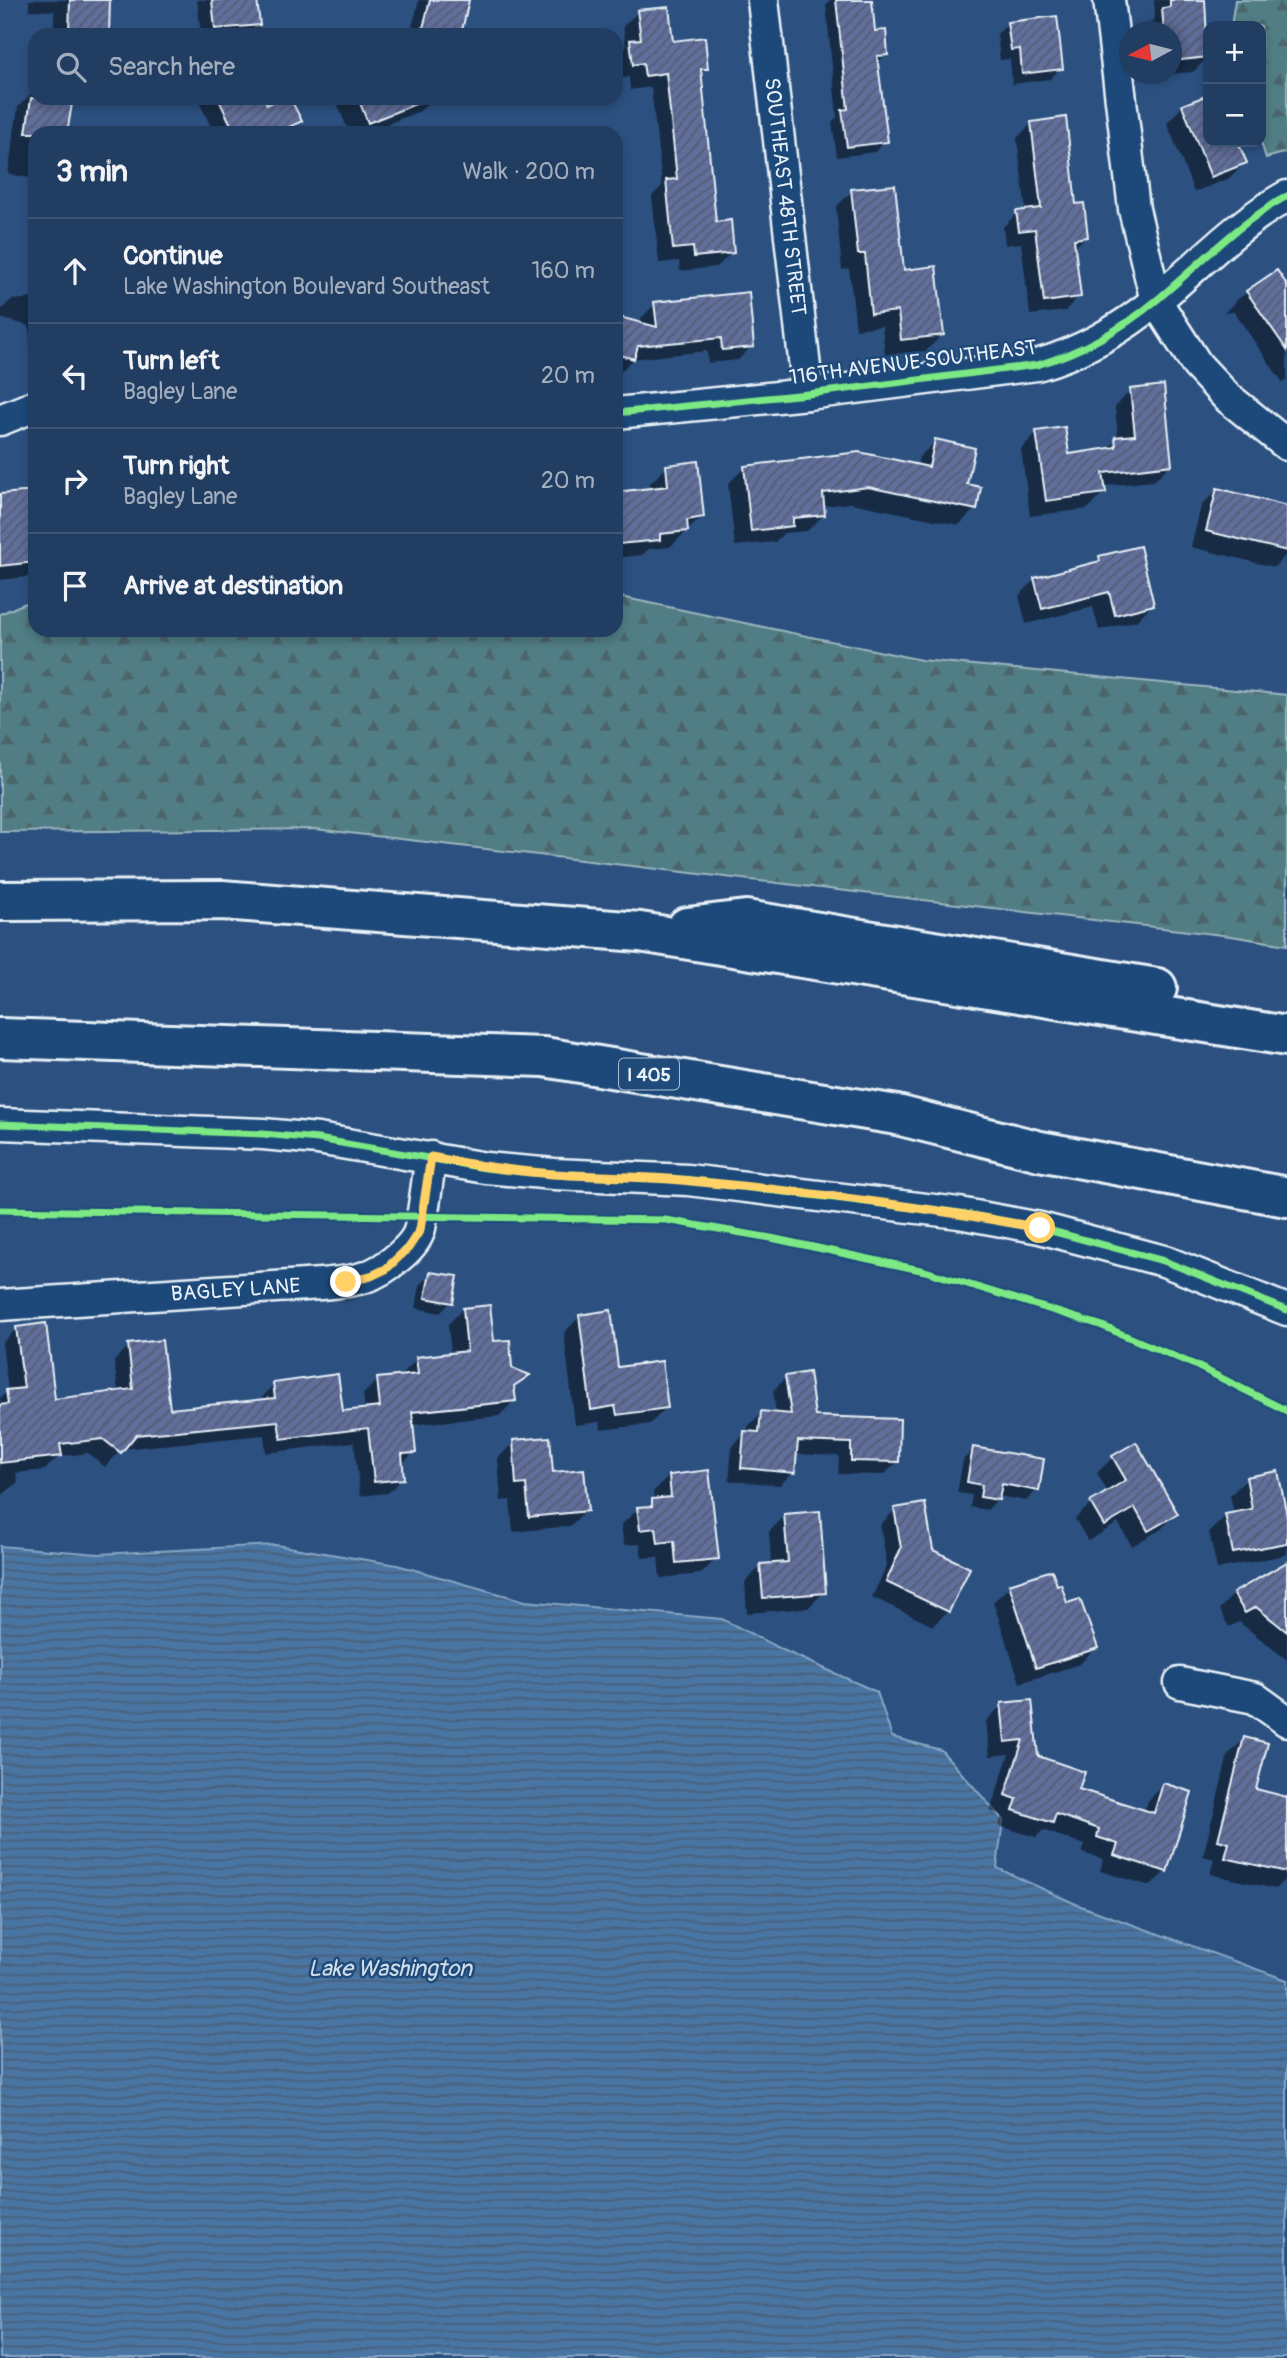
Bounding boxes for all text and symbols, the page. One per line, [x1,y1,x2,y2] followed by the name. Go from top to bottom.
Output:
[1119,21,1182,84] north arrow
[1203,21,1266,147] map controls
[1203,21,1266,84] button: +
[28,28,623,105] search box
[52,48,90,86] icon: search
[108,51,235,83] text: Search here
[758,76,812,318] street label: SOUTHEAST 48TH STREET
[1203,84,1266,147] button: −
[56,153,128,190] text: 3 min
[462,157,595,186] text: Walk · 200 m
[123,240,223,272] text: Continue
[56,252,94,290] icon: ahead
[531,256,595,285] text: 160 m
[123,272,490,301] text: Lake Washington Boulevard Southeast
[788,334,1039,391] street label: 116TH AVENUE SOUTHEAST
[123,345,219,377] text: Turn left
[56,357,94,395] icon: left
[541,361,595,390] text: 20 m
[123,377,237,406] text: Bagley Lane
[123,450,229,482] text: Turn right
[56,462,94,500] icon: right
[541,466,595,495] text: 20 m
[123,482,237,511] text: Bagley Lane
[56,567,94,605] icon: arrive
[123,570,343,602] text: Arrive at destination
[619,1058,679,1090] road number: I 405
[1024,1212,1055,1243] route start
[330,1266,361,1297] route end
[170,1272,301,1308] street label: BAGLEY LANE
[308,1954,473,1983] water label: Lake Washington

